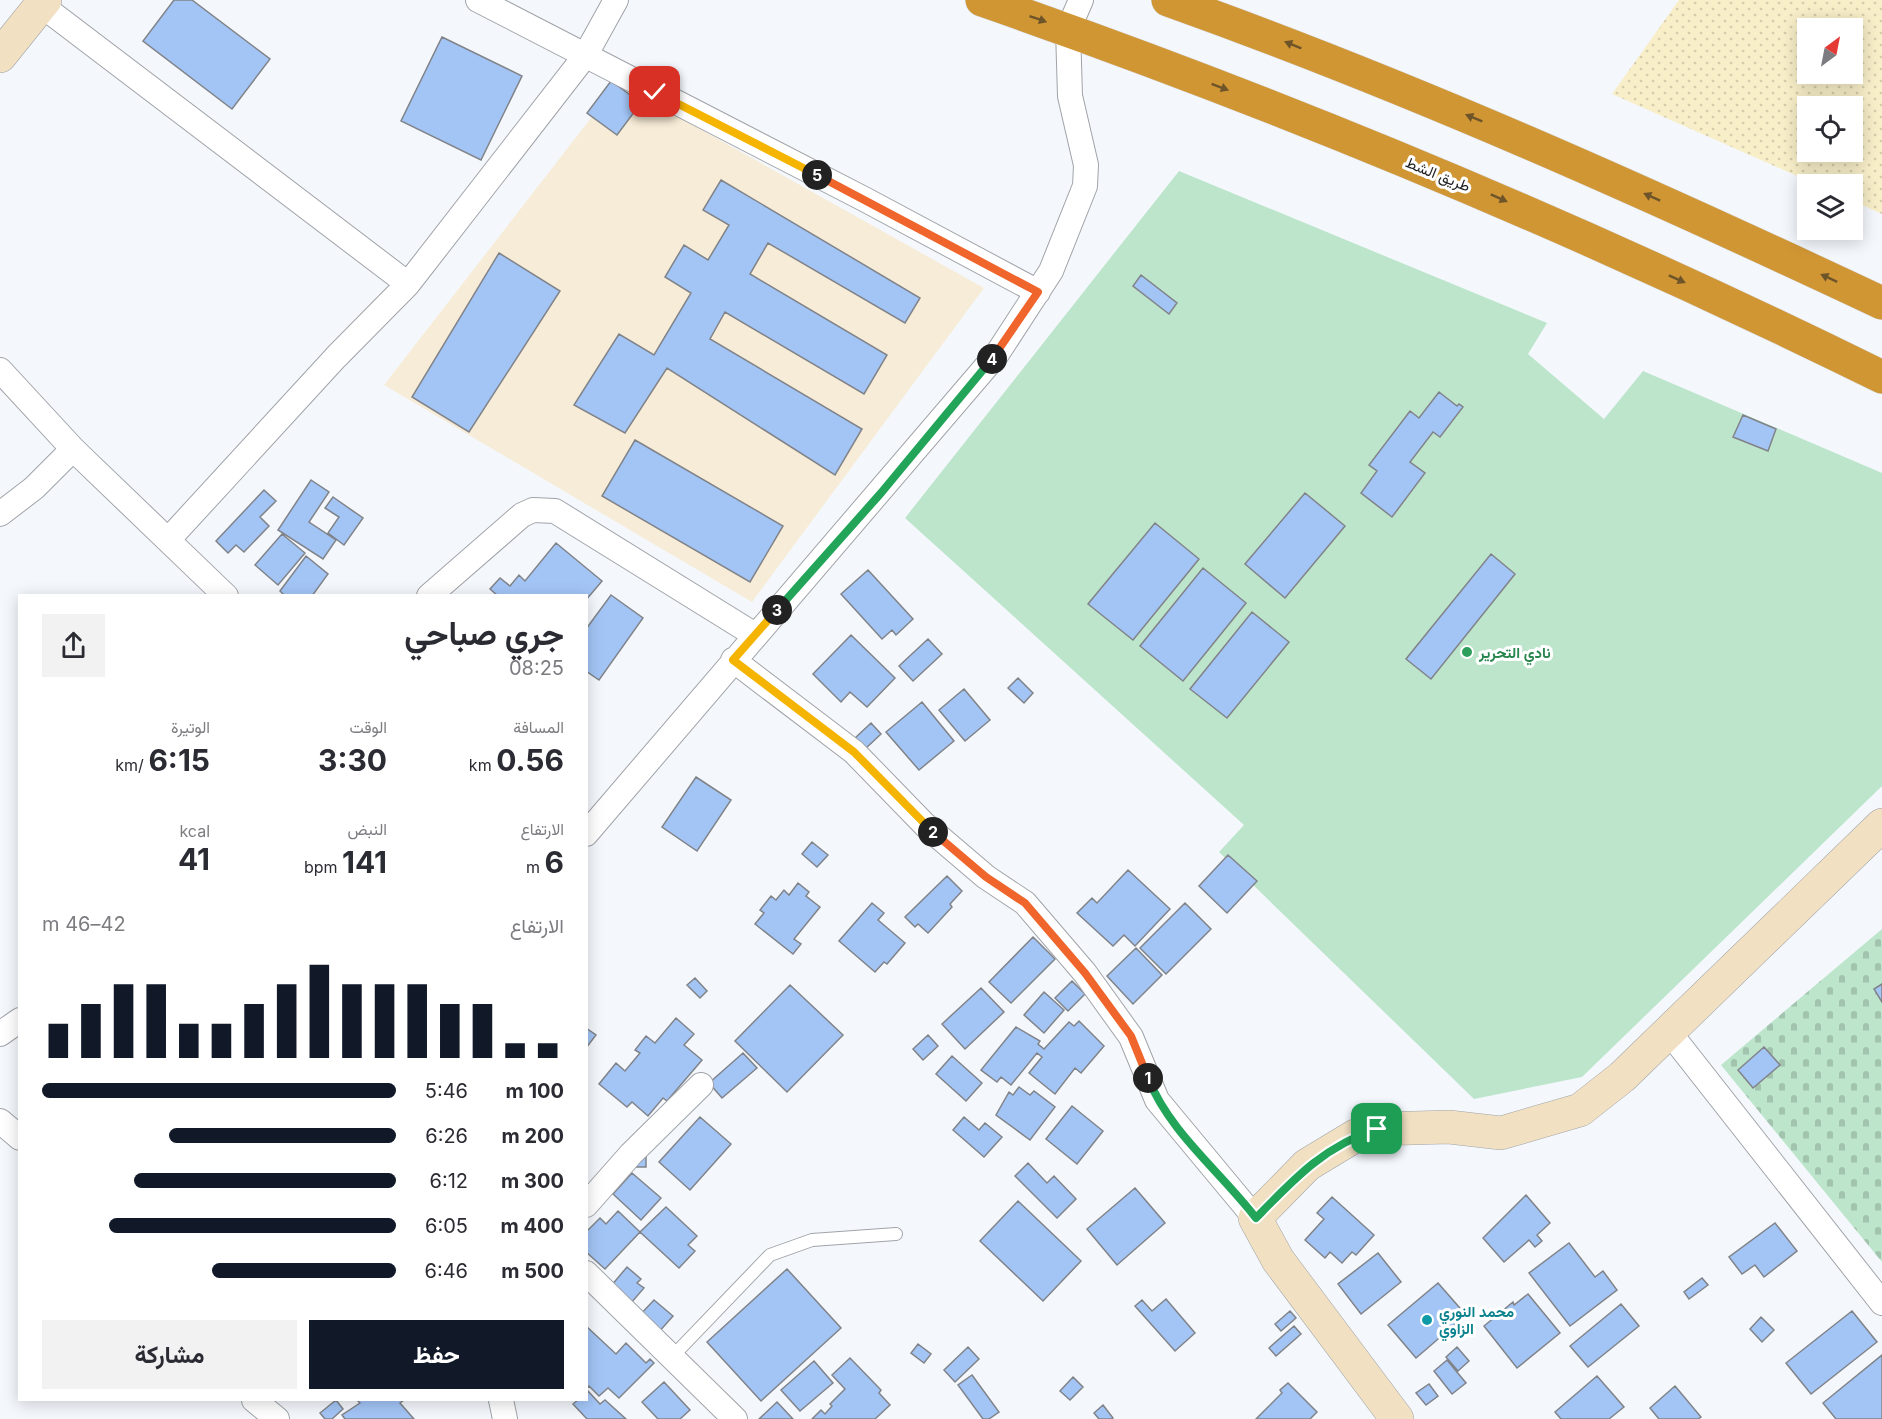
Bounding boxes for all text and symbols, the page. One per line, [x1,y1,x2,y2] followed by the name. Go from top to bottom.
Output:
[1029,15,1047,25] one-way arrow
[1797,18,1863,84] north arrow
[1797,18,1863,240] map controls
[1283,40,1301,50] one-way arrow
[629,66,680,117] pin
[638,75,671,108] icon: check
[1212,82,1230,92] one-way arrow
[1797,96,1863,162] button: locate
[1464,113,1482,123] one-way arrow
[1403,152,1473,197] street label: طريق الشط
[802,160,832,190] pin: 5
[812,165,822,185] text: 5
[1797,174,1863,240] button: layers
[1642,192,1660,202] one-way arrow
[1490,194,1507,203] one-way arrow
[1668,274,1686,284] one-way arrow
[1821,274,1838,283] one-way arrow
[977,344,1007,374] pin: 4
[987,349,997,369] text: 4
[762,595,792,625] pin: 3
[772,600,782,620] text: 3
[404,613,564,653] text: جري صباحي
[42,614,105,677] button: share
[1478,643,1551,666] place label: نادي التحرير
[1460,645,1474,659] marker: نادي التحرير
[509,656,564,680] text: 08:25
[171,717,210,737] text: الوتيرة
[349,717,387,737] text: الوقت
[513,717,564,737] text: المسافة
[148,742,210,778] text: 6:15
[318,742,387,778] text: 3:30
[496,742,564,778] text: 0.56
[115,755,148,775] text: /km
[469,755,496,775] text: km
[918,817,948,847] pin: 2
[347,819,387,839] text: النبض
[521,819,564,839] text: الارتفاع
[179,821,210,841] text: kcal
[928,822,938,842] text: 2
[178,841,210,877] text: 41
[342,844,387,880] text: 141
[545,844,564,880] text: 6
[304,857,342,877] text: bpm
[526,857,545,877] text: m
[42,912,126,936] text: 42–46 m
[510,914,564,938] text: الارتفاع
[1133,1063,1163,1093] pin: 1
[1145,1068,1151,1088] text: 1
[425,1079,468,1103] text: 5:46
[505,1079,564,1103] text: 100 m
[1351,1103,1402,1154] pin
[1360,1112,1393,1145] icon: arrive
[425,1124,468,1148] text: 6:26
[501,1124,564,1148] text: 200 m
[430,1169,468,1193] text: 6:12
[501,1169,564,1193] text: 300 m
[425,1214,468,1238] text: 6:05
[500,1214,564,1238] text: 400 m
[425,1259,468,1283] text: 6:46
[501,1259,564,1283] text: 500 m
[1439,1302,1514,1342] place label: محمد النوري الزاوي
[1420,1313,1434,1327] marker: محمد النوري الزاوي
[42,1320,297,1389] button: مشاركة
[309,1320,564,1389] button: حفظ

